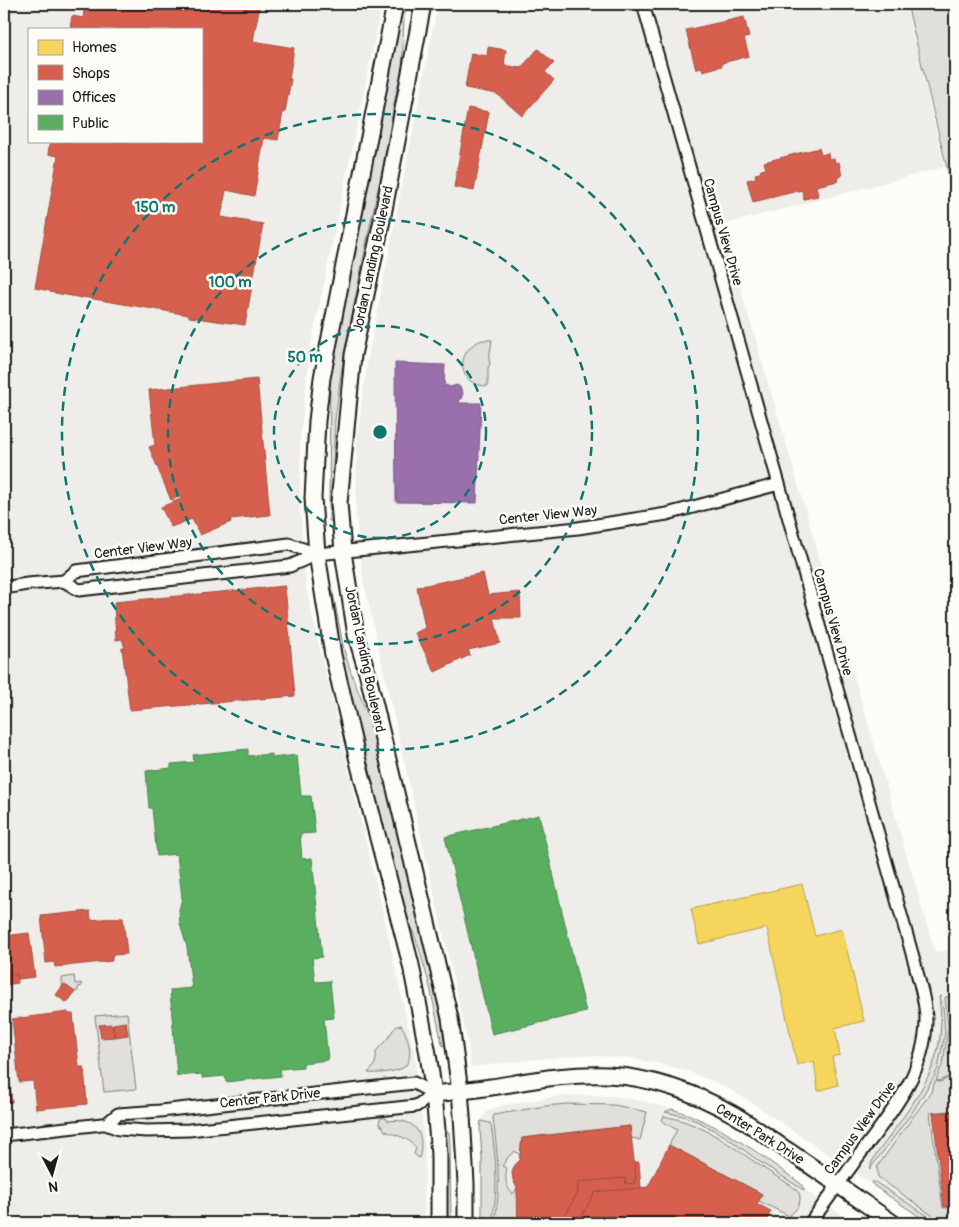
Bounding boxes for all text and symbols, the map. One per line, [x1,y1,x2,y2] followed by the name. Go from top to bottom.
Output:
[28,28,202,142] legend
[72,38,117,57] text: Homes
[72,64,110,83] text: Shops
[72,88,116,107] text: Offices
[72,114,109,133] text: Public
[700,176,746,288] street label: Campus View Drive
[349,184,397,334] street label: Jordan Landing Boulevard
[135,198,175,217] text: 150 m
[209,273,251,292] text: 100 m
[288,348,322,367] text: 50 m
[371,423,389,441] centre of rings
[498,501,598,529] street label: Center View Way
[93,534,193,562] street label: Center View Way
[810,566,856,678] street label: Campus View Drive
[341,584,389,734] street label: Jordan Landing Boulevard
[821,1078,899,1178] street label: Campus View Drive
[219,1084,321,1112] street label: Center Park Drive
[713,1100,807,1168] street label: Center Park Drive
[28,1150,78,1200] north arrow
[48,1177,59,1195] text: N

